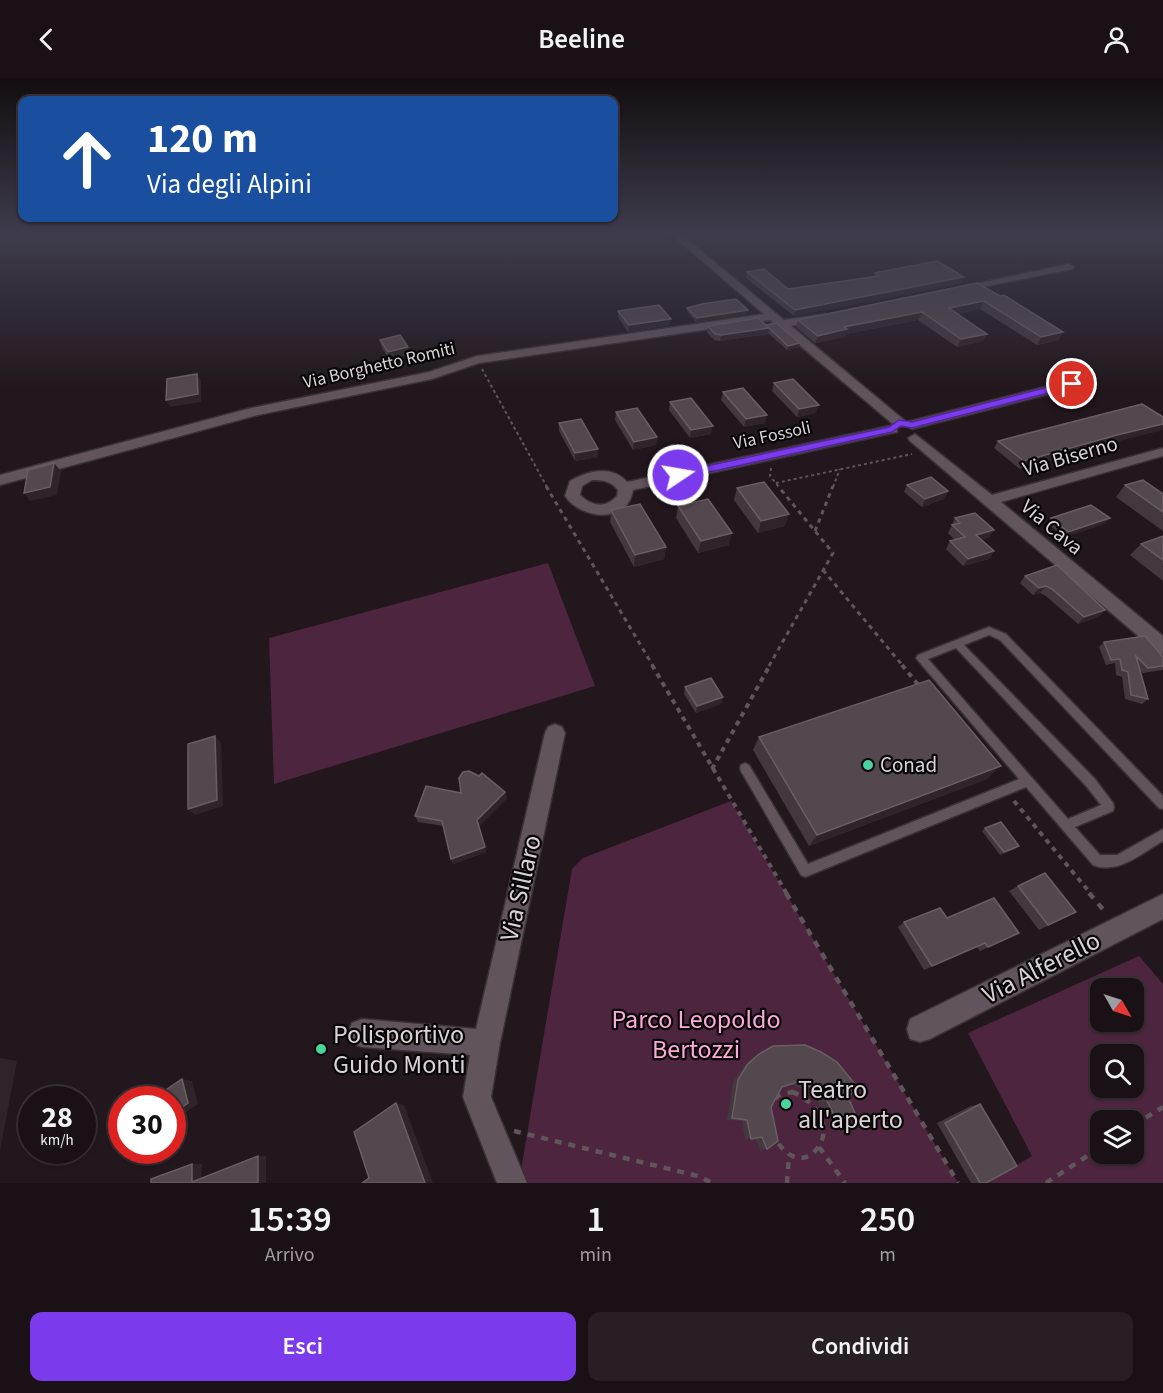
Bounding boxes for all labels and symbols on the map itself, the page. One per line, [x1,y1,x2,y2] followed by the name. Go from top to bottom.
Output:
[301,336,457,395] street label: Via Borghetto Romiti
[1046,358,1097,409] pin
[731,415,813,456] street label: Via Fossoli
[1019,428,1121,484] street label: Via Biserno
[646,443,710,507] position arrow
[1014,492,1090,562] street label: Via Cava
[880,750,937,780] place label: Conad
[861,758,875,772] marker: Conad
[490,832,551,945] street label: Via Sillaro
[976,922,1107,1013] street label: Via Alferello
[1090,978,1144,1032] north arrow
[611,1001,781,1068] park label: Parco Leopoldo Bertozzi
[333,1016,466,1083] place label: Polisportivo Guido Monti
[314,1042,328,1056] marker: Polisportivo Guido Monti
[798,1071,903,1138] place label: Teatro all'aperto
[108,1086,186,1164] speed limit sign: 30
[779,1097,793,1111] marker: Teatro all'aperto

